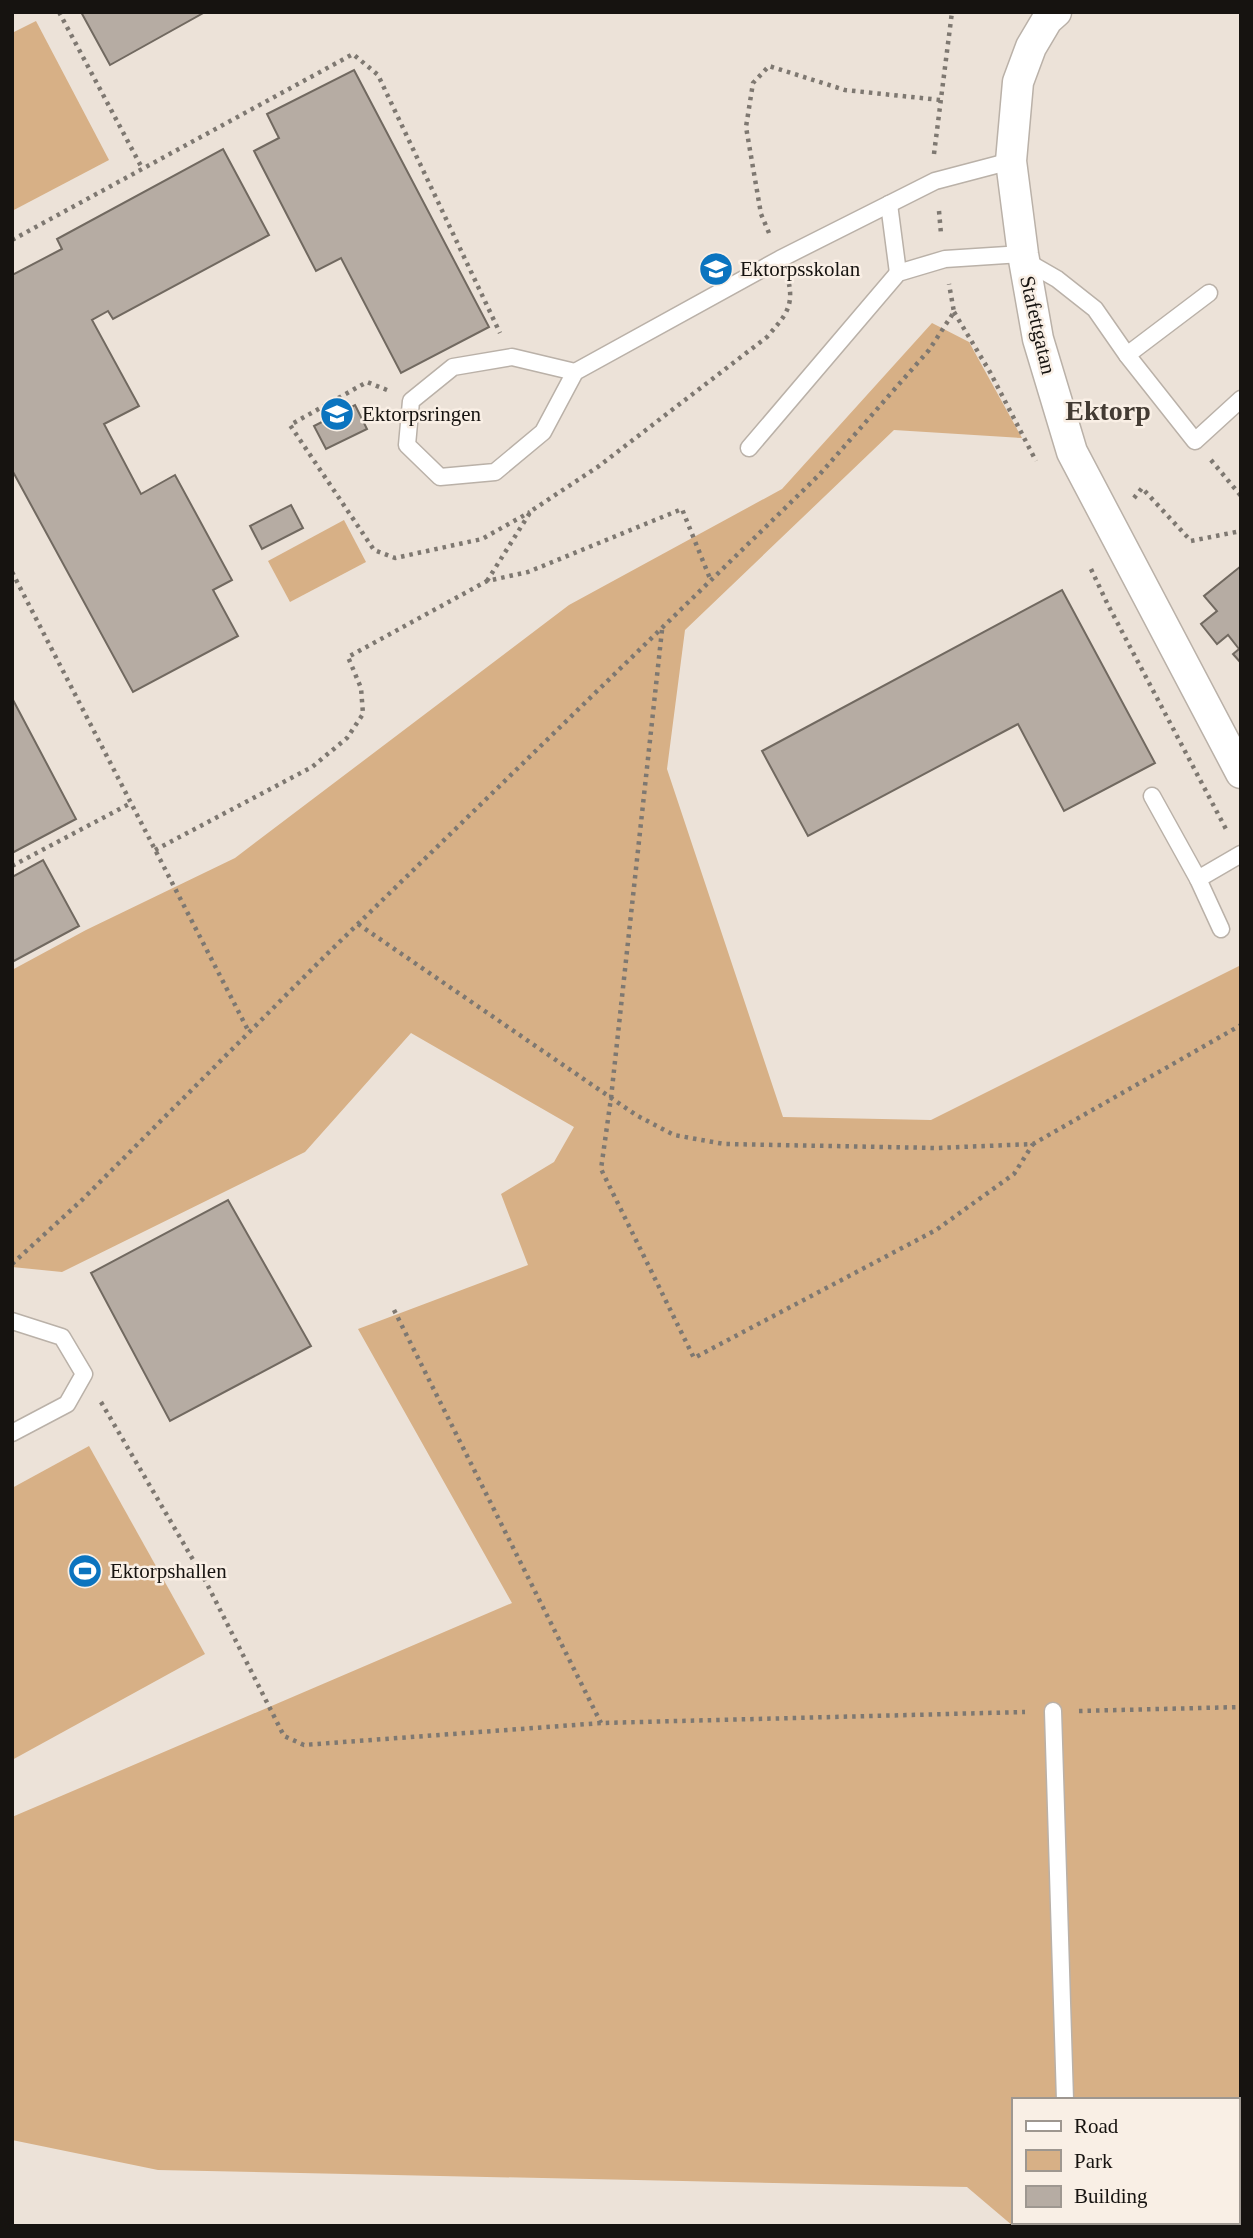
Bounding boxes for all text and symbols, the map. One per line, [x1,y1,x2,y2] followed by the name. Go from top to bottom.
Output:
[697,250,735,288] school or university icon: Ektorpsskolan
[740,257,861,281] place label: Ektorpsskolan
[1015,273,1061,377] street label: Stafettgatan
[318,395,356,433] school or university icon: Ektorpsringen
[1065,395,1151,426] district label: Ektorp
[362,402,481,426] place label: Ektorpsringen
[66,1552,104,1590] sports icon: Ektorpshallen
[110,1559,227,1583] place label: Ektorpshallen
[1012,2098,1239,2224] legend
[1074,2114,1119,2138] text: Road
[1074,2149,1113,2173] text: Park
[1074,2184,1148,2208] text: Building

